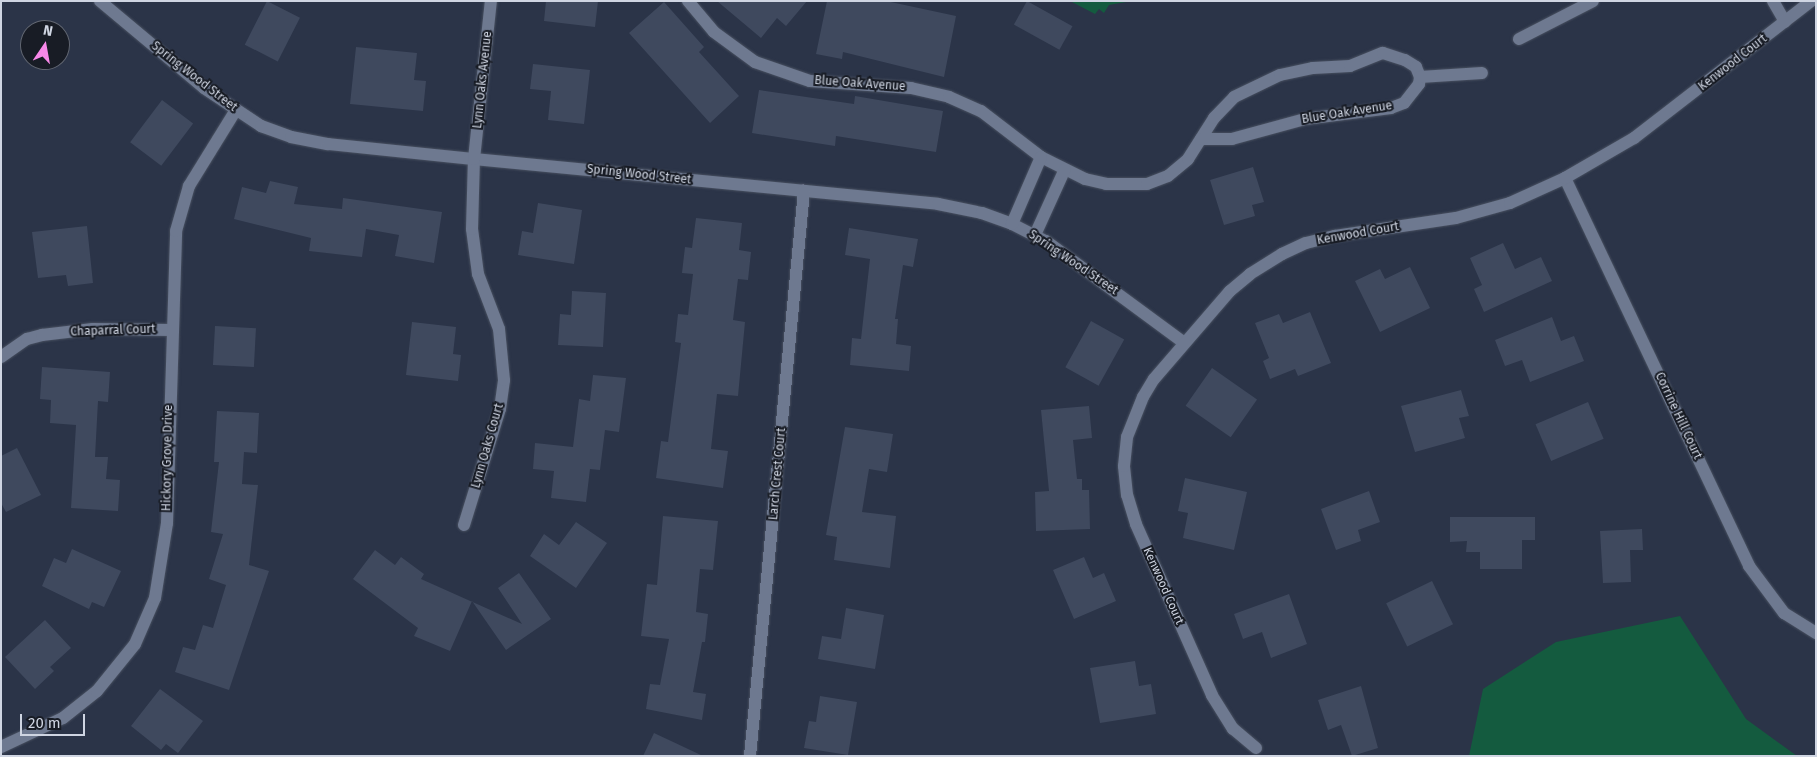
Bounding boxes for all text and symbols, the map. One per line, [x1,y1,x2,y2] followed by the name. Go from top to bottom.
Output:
[20,20,70,70] north arrow
[42,22,54,40] text: N
[471,31,495,129] street label: Lynn Oaks Avenue
[1696,32,1770,94] street label: Kenwood Court
[148,39,240,115] street label: Spring Wood Street
[814,74,906,94] street label: Blue Oak Avenue
[1301,99,1393,127] street label: Blue Oak Avenue
[586,162,692,188] street label: Spring Wood Street
[1316,220,1400,248] street label: Kenwood Court
[1026,228,1120,298] street label: Spring Wood Street
[70,322,156,340] street label: Chaparral Court
[1652,370,1704,462] street label: Corrine Hill Court
[469,402,507,490] street label: Lynn Oaks Court
[160,405,176,511] street label: Hickory Grove Drive
[767,427,789,521] street label: Larch Crest Court
[1140,545,1186,627] street label: Kenwood Court
[22,704,88,736] scale bar
[28,714,61,732] text: 20 m

